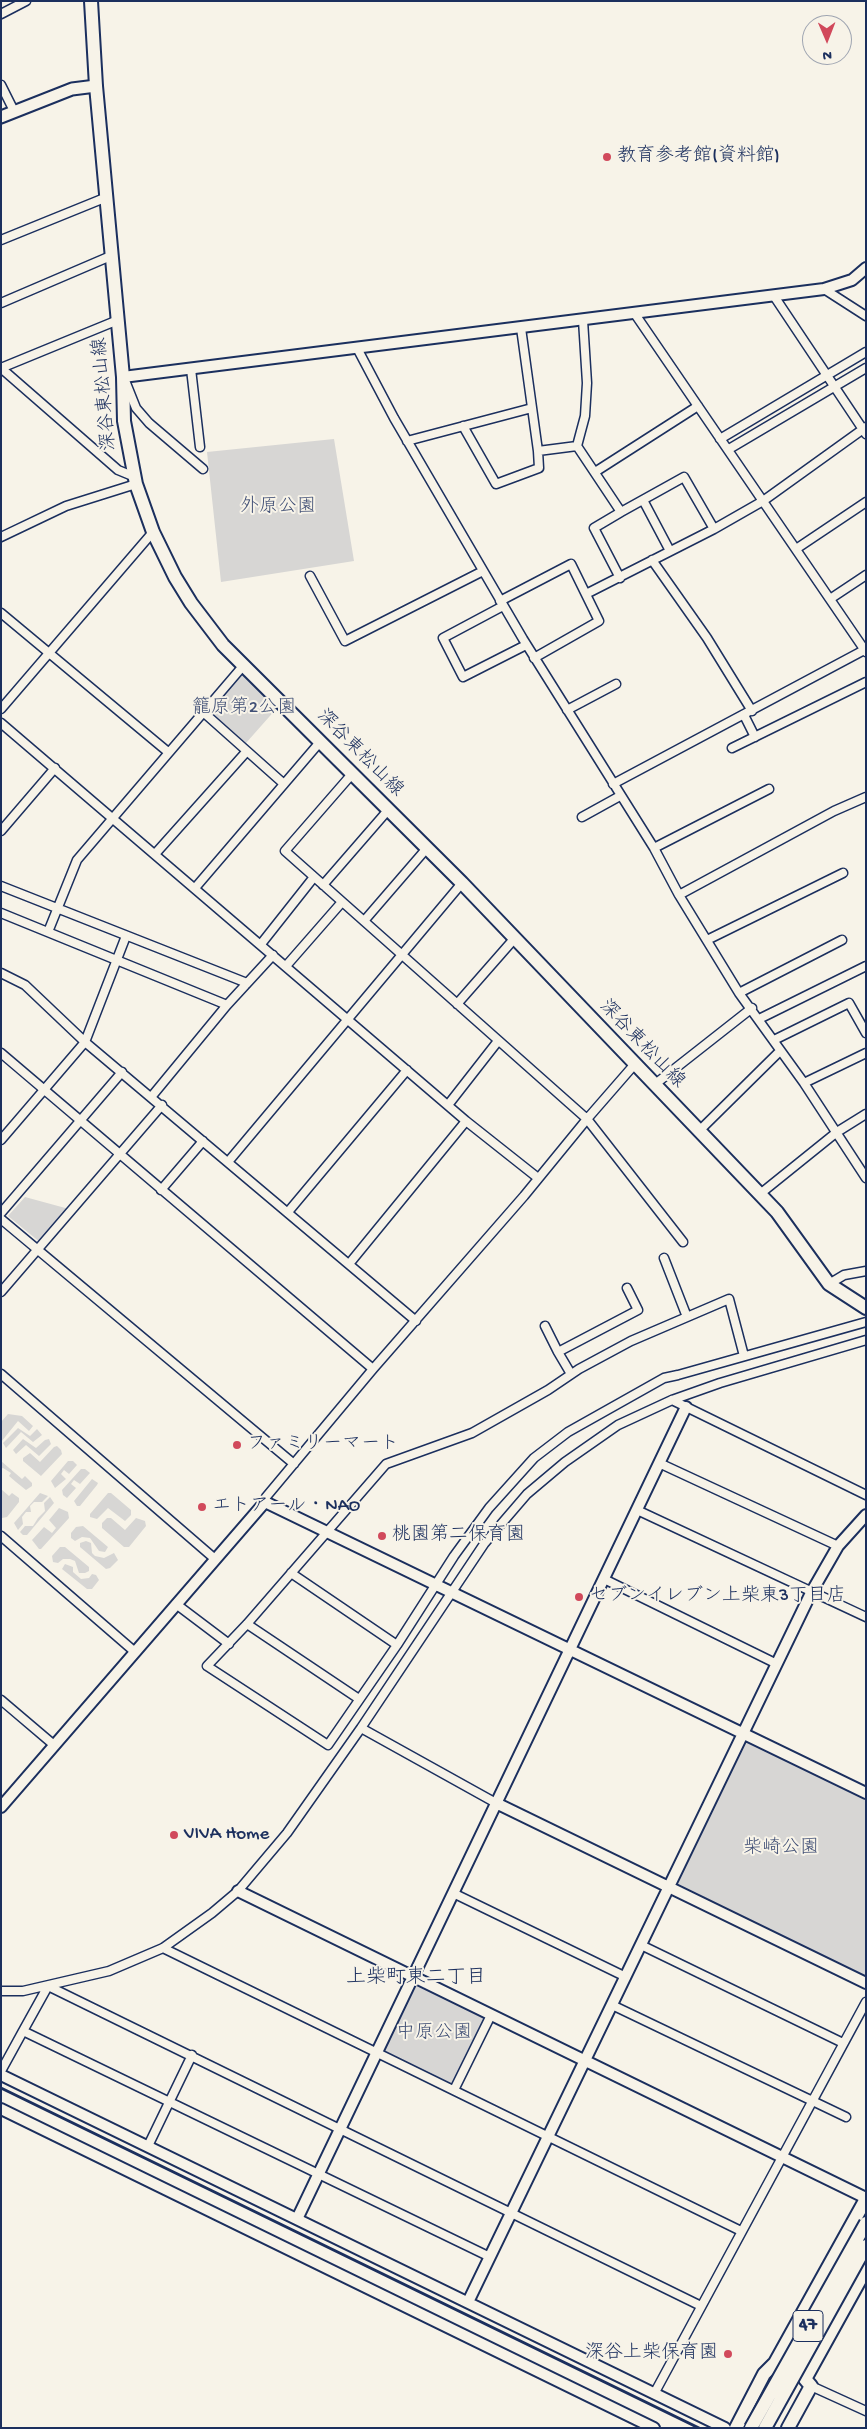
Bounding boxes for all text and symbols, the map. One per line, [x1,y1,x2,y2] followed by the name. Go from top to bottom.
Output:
[802,15,852,65] north arrow
[823,46,832,63] text: N
[617,146,780,168] place label: 教育参考館(資料館)
[601,151,613,163] marker: 教育参考館(資料館)
[90,336,122,452] street label: 深谷東松山線
[240,497,316,519] park label: 外原公園
[192,698,296,720] park label: 籠原第2公園
[311,706,407,802] street label: 深谷東松山線
[593,996,689,1094] street label: 深谷東松山線
[247,1434,399,1456] place label: ファミリーマート
[231,1439,243,1451] marker: ファミリーマート
[212,1496,360,1518] place label: エトアール・NAO
[196,1501,208,1513] marker: エトアール・NAO
[392,1525,525,1547] place label: 桃園第二保育園
[376,1530,388,1542] marker: 桃園第二保育園
[589,1586,846,1608] place label: セブンイレブン上柴東3丁目店
[573,1591,585,1603] marker: セブンイレブン上柴東3丁目店
[184,1824,269,1846] place label: VIVA Home
[168,1829,180,1841] marker: VIVA Home
[743,1838,819,1860] park label: 柴崎公園
[346,1967,486,1991] district label: 上柴町東二丁目
[396,2023,472,2045] park label: 中原公園
[793,2310,823,2342] road number: 47
[585,2343,718,2365] place label: 深谷上柴保育園
[722,2348,734,2360] marker: 深谷上柴保育園

